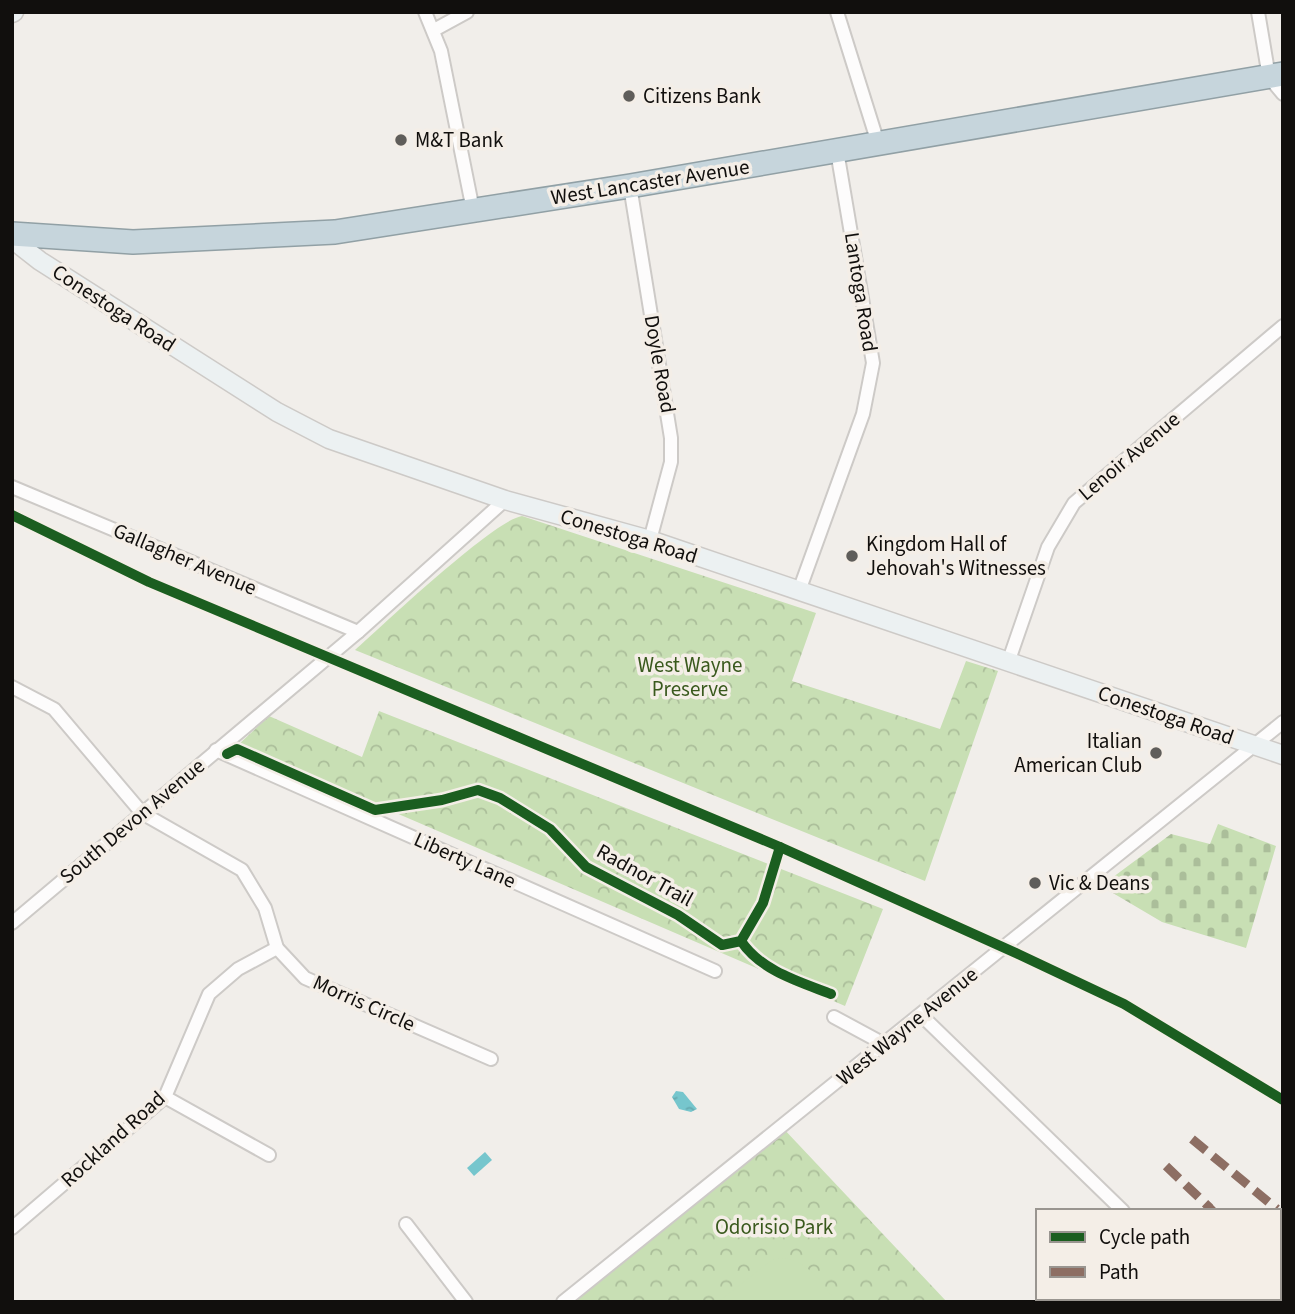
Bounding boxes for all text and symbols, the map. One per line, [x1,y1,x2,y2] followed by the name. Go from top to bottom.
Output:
[643,81,761,111] place label: Citizens Bank
[621,88,637,104] marker: Citizens Bank
[415,125,504,155] place label: M&T Bank
[393,132,409,148] marker: M&T Bank
[549,151,751,213] street label: West Lancaster Avenue
[837,230,885,354] street label: Lantoga Road
[46,257,182,359] street label: Conestoga Road
[637,313,683,415] street label: Doyle Road
[1072,404,1186,508] street label: Lenoir Avenue
[557,501,701,571] street label: Conestoga Road
[109,515,261,603] street label: Gallagher Avenue
[866,529,1046,583] place label: Kingdom Hall of Jehovah's Witnesses
[844,548,860,564] marker: Kingdom Hall of Jehovah's Witnesses
[637,650,743,704] park label: West Wayne Preserve
[1094,678,1238,752] street label: Conestoga Road
[1014,726,1142,780] place label: Italian American Club
[1148,745,1164,761] marker: Italian American Club
[53,751,211,891] street label: South Devon Avenue
[409,824,521,896] street label: Liberty Lane
[591,836,699,914] street label: Radnor Trail
[1049,868,1150,898] place label: Vic & Deans
[1027,875,1043,891] marker: Vic & Deans
[830,960,984,1092] street label: West Wayne Avenue
[308,967,420,1039] street label: Morris Circle
[54,1084,172,1194] street label: Rockland Road
[1036,1209,1281,1300] legend
[715,1212,834,1242] park label: Odorisio Park
[1099,1222,1190,1252] text: Cycle path
[1099,1257,1139,1287] text: Path

